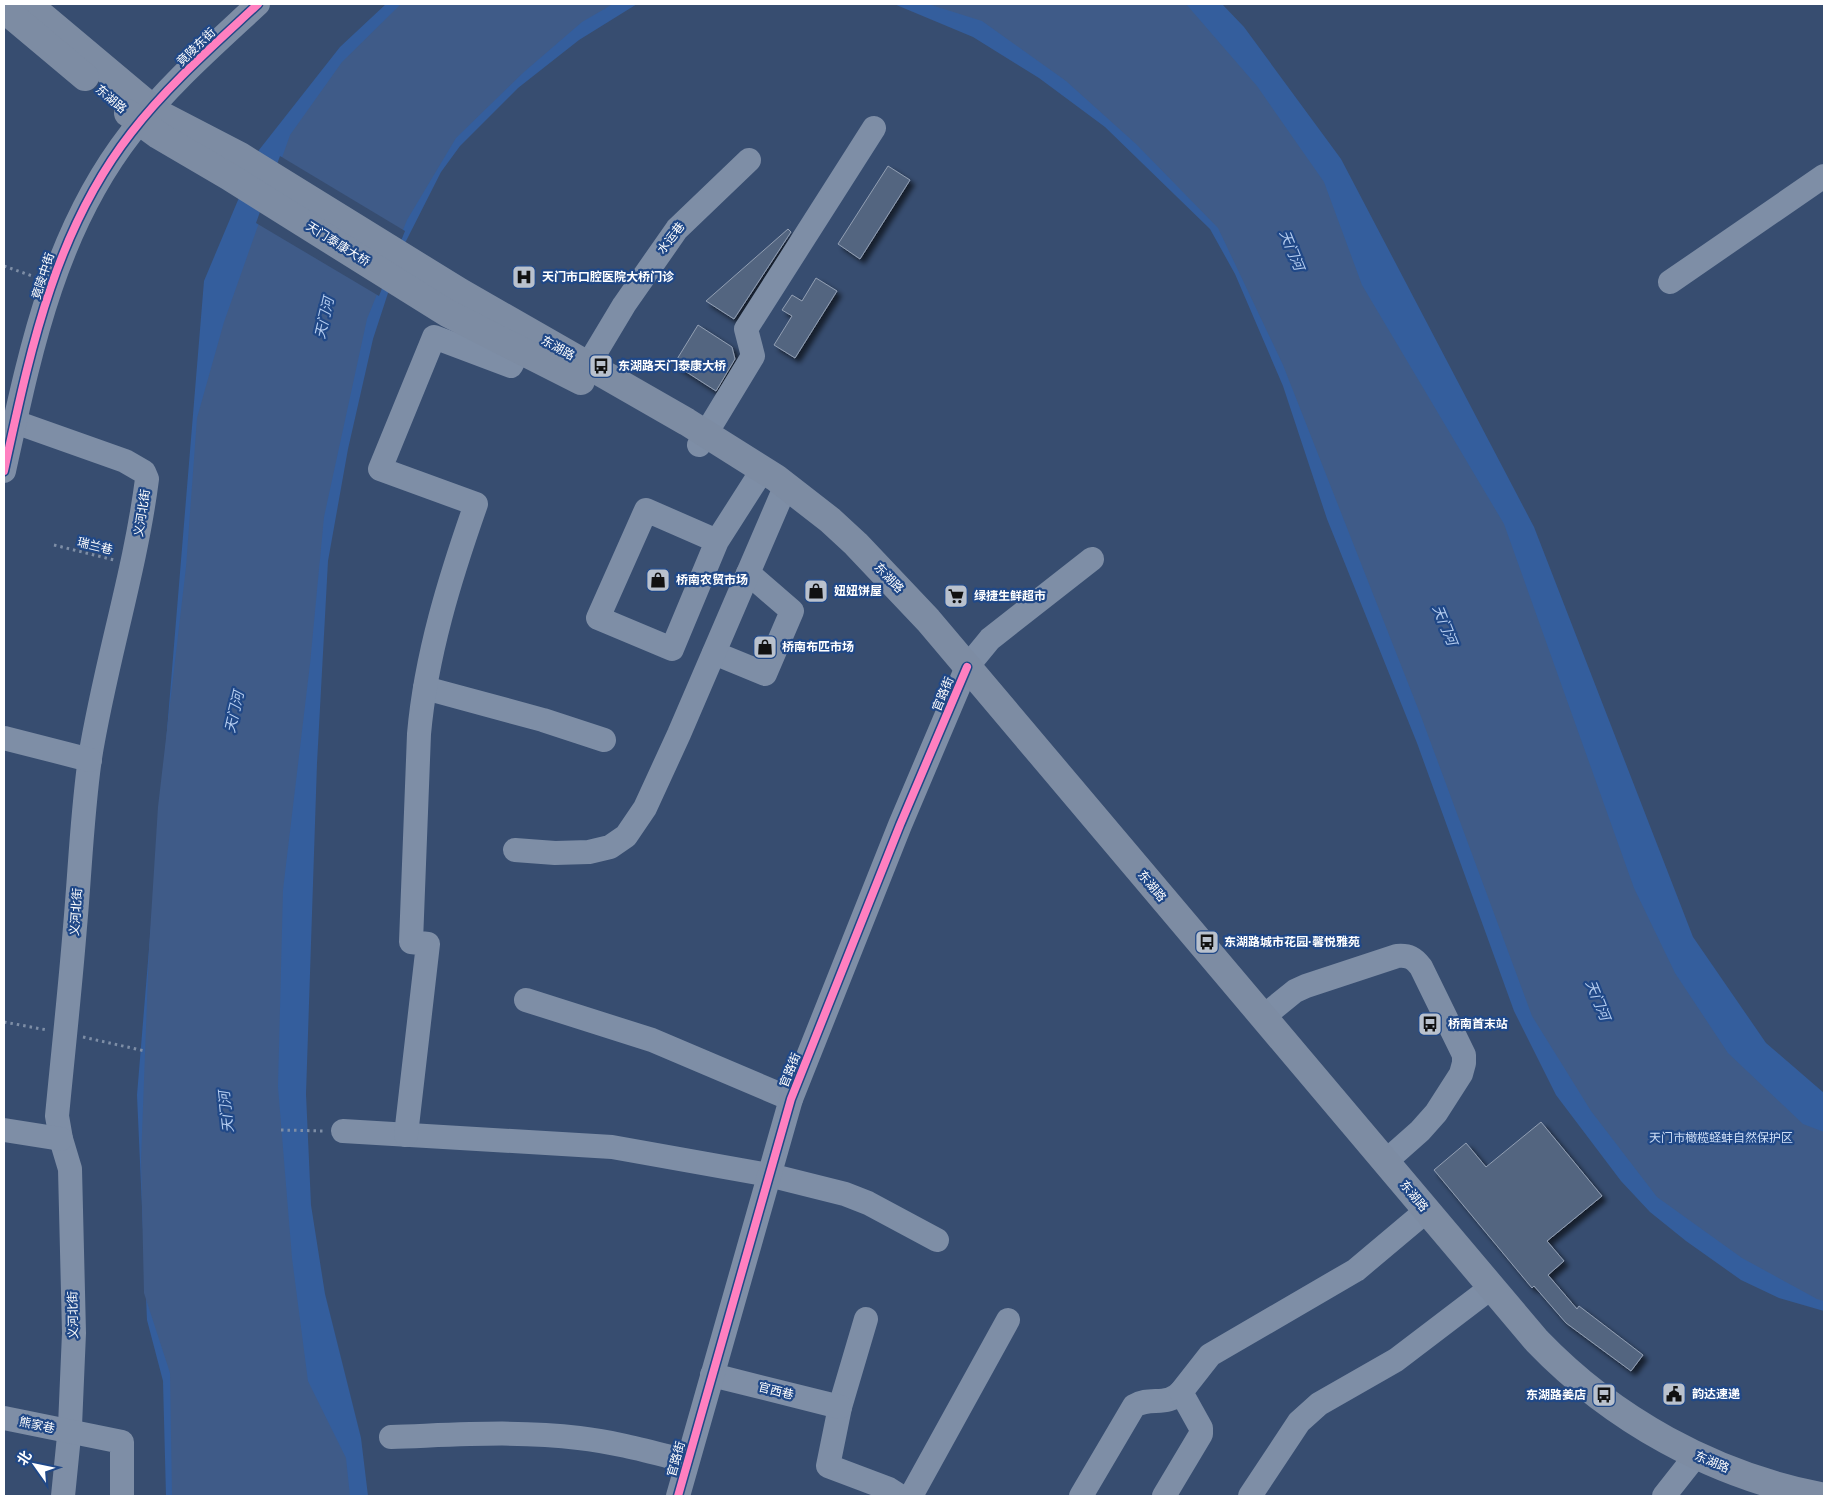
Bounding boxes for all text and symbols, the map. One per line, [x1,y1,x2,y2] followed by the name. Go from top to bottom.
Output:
[174,25,218,69] street label: 竟陵东街
[93,82,129,116] street label: 东湖路
[304,219,372,269] street label: 天门泰康大桥
[654,220,688,256] street label: 水运巷
[1277,228,1308,275] water label: 天门河
[29,251,57,301] street label: 竟陵中街
[511,264,537,290] hospital icon: 天门市口腔医院大桥门诊
[542,270,675,284] place label: 天门市口腔医院大桥门诊
[311,293,337,340] water label: 天门河
[539,333,577,363] street label: 东湖路
[588,353,614,379] bus stop icon: 东湖路天门泰康大桥
[618,359,726,373] place label: 东湖路天门泰康大桥
[131,488,153,538] street label: 义河北街
[76,535,114,557] street label: 瑞兰巷
[871,560,907,596] street label: 东湖路
[645,567,671,593] shop icon: 桥南农贸市场
[676,573,748,587] place label: 桥南农贸市场
[803,578,829,604] shop icon: 妞妞饼屋
[943,583,969,609] supermarket icon: 绿捷生鲜超市
[834,584,882,598] place label: 妞妞饼屋
[974,589,1046,603] place label: 绿捷生鲜超市
[1430,603,1461,650] water label: 天门河
[752,634,778,660] shop icon: 桥南布匹市场
[782,640,854,654] place label: 桥南布匹市场
[930,675,956,713] street label: 官路街
[221,687,247,734] water label: 天门河
[1135,868,1169,904] street label: 东湖路
[67,888,85,936] street label: 义河北街
[1194,929,1220,955] bus stop icon: 东湖路城市花园·馨悦雅苑
[1224,935,1360,949] place label: 东湖路城市花园·馨悦雅苑
[1583,978,1614,1025] water label: 天门河
[1417,1011,1443,1037] bus stop icon: 桥南首末站
[1448,1017,1508,1031] place label: 桥南首末站
[777,1051,803,1089] street label: 官路街
[216,1087,236,1134] water label: 天门河
[1649,1131,1793,1145] park label: 天门市橄榄蛏蚌自然保护区
[1397,1178,1431,1214] street label: 东湖路
[66,1291,80,1339] street label: 义河北街
[757,1380,795,1402] street label: 官西巷
[1661,1381,1687,1407] public building icon: 韵达速递
[1591,1382,1617,1408] bus stop icon: 东湖路姜店
[1692,1387,1740,1401] place label: 韵达速递
[1526,1388,1586,1402] place label: 东湖路姜店
[18,1414,56,1436] street label: 熊家巷
[10,1440,60,1490] north arrow
[664,1440,688,1478] street label: 官路街
[14,1448,35,1468] text: 北
[1693,1449,1731,1475] street label: 东湖路

